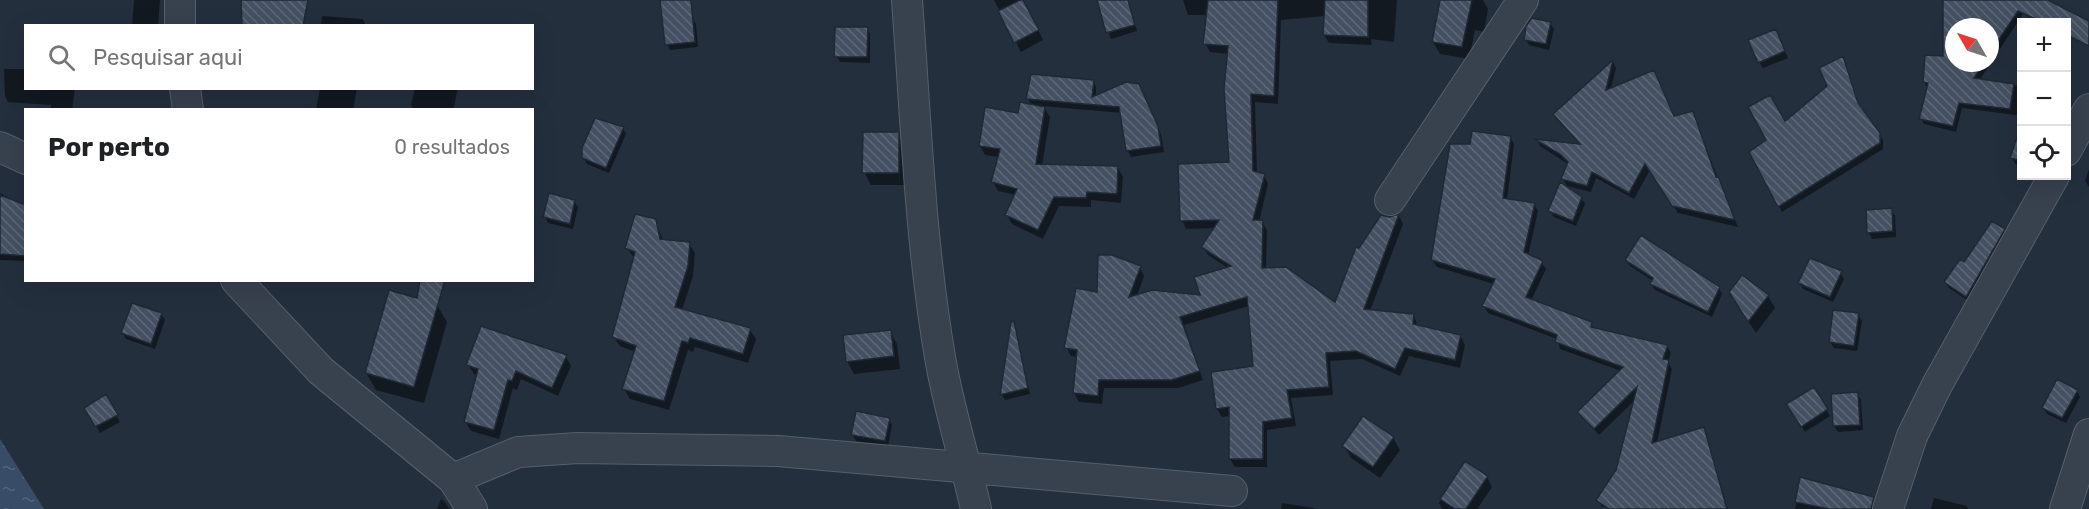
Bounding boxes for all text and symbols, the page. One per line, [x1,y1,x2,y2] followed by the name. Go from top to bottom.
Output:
[1945,18,1999,72] north arrow
[2017,18,2071,180] map controls
[2017,18,2071,72] button: +
[24,24,534,90] search box
[45,41,78,74] icon: search
[93,44,243,71] text: Pesquisar aqui
[2017,72,2071,126] button: −
[2017,126,2071,180] button: locate
[48,132,170,163] text: Por perto
[394,135,510,159] text: 0 resultados

